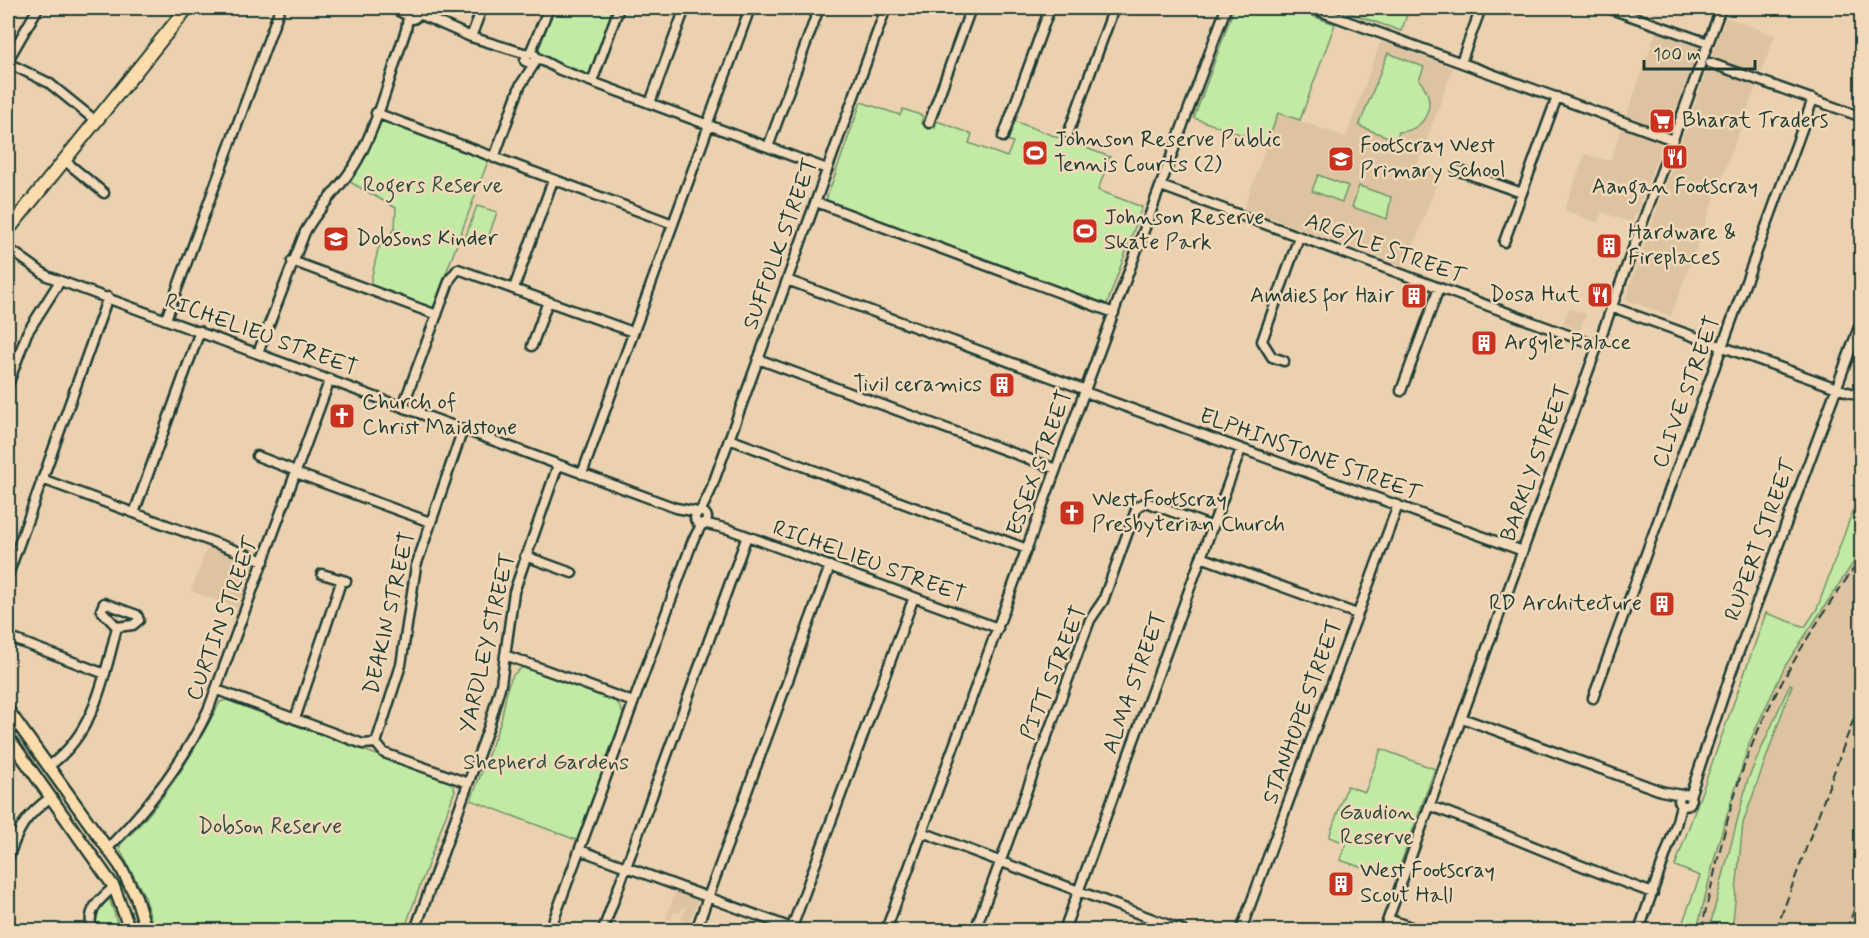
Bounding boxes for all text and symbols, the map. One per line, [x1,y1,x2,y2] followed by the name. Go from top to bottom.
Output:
[1644,33,1755,71] scale bar
[1653,43,1701,67] text: 100 m
[1647,106,1677,136] supermarket icon: Bharat Traders
[1682,107,1829,135] place label: Bharat Traders
[1054,126,1281,179] place label: Johnson Reserve Public Tennis Courts (2)
[1360,132,1505,185] place label: Footscray West Primary School
[1020,138,1050,168] sports icon: Johnson Reserve Public Tennis Courts (2)
[1660,142,1690,172] restaurant icon: Aangan Footscray
[1326,144,1356,174] school or university icon: Footscray West Primary School
[737,155,825,333] street label: SUFFOLK STREET
[363,172,503,203] park label: Rogers Reserve
[1592,173,1758,204] place label: Aangan Footscray
[1104,204,1265,257] place label: Johnson Reserve Skate Park
[1301,207,1470,291] street label: ARGYLE STREET
[1070,216,1100,246] sports icon: Johnson Reserve Skate Park
[1628,219,1736,272] place label: Hardware & Fireplaces
[321,224,351,254] school or university icon: Dobsons Kinder
[356,225,498,253] place label: Dobsons Kinder
[1594,231,1624,261] building icon: Hardware & Fireplaces
[1585,280,1615,310] restaurant icon: Dosa Hut
[1399,281,1429,311] building icon: Amdies for Hair
[1490,281,1580,309] place label: Dosa Hut
[1250,282,1395,312] place label: Amdies for Hair
[161,287,361,383] street label: RICHELIEU STREET
[1647,312,1727,472] street label: CLIVE STREET
[1469,328,1499,358] building icon: Argyle Palace
[1504,329,1631,360] place label: Argyle Palace
[987,370,1017,400] building icon: Tivil ceramics
[853,371,982,399] place label: Tivil ceramics
[1495,380,1577,546] street label: BARKLY STREET
[1001,386,1079,540] street label: ESSEX STREET
[362,389,517,442] place label: Church of Christ Maidstone
[327,401,357,431] church icon: Church of Christ Maidstone
[1196,402,1425,508] street label: ELPHINSTONE STREET
[1719,454,1804,625] street label: RUPERT STREET
[1092,486,1285,539] place label: West Footscray Presbyterian Church
[1057,498,1087,528] church icon: West Footscray Presbyterian Church
[769,514,969,610] street label: RICHELIEU STREET
[358,529,422,697] street label: DEAKIN STREET
[180,532,266,705] street label: CURTIN STREET
[454,550,522,736] street label: YARDLEY STREET
[1647,589,1677,619] building icon: RD Architecture
[1489,590,1642,618] place label: RD Architecture
[1014,602,1094,744] street label: PITT STREET
[1096,608,1174,758] street label: ALMA STREET
[1257,616,1349,808] street label: STANHOPE STREET
[463,749,629,777] park label: Shepherd Gardens
[1339,799,1415,852] park label: Gaudion Reserve
[198,813,342,841] park label: Dobson Reserve
[1360,857,1495,910] place label: West Footscray Scout Hall
[1326,869,1356,899] building icon: West Footscray Scout Hall

